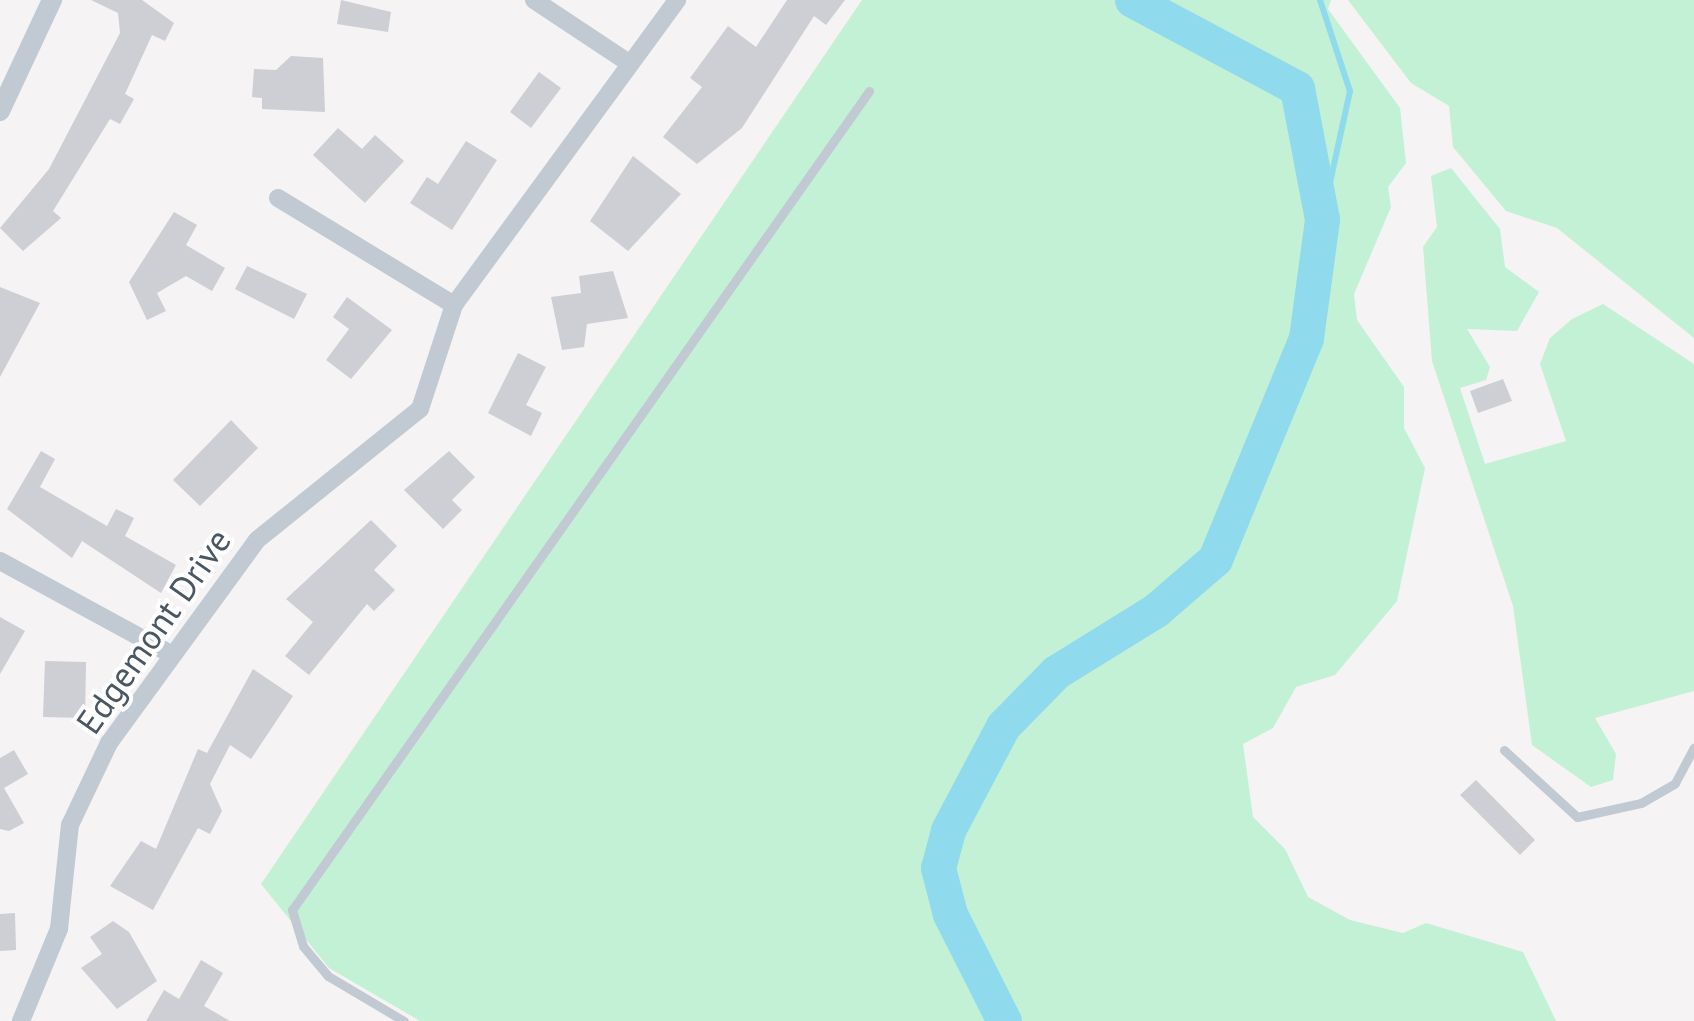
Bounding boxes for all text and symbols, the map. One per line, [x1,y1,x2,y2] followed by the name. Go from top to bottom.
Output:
[67,521,239,741] street label: Edgemont Drive

